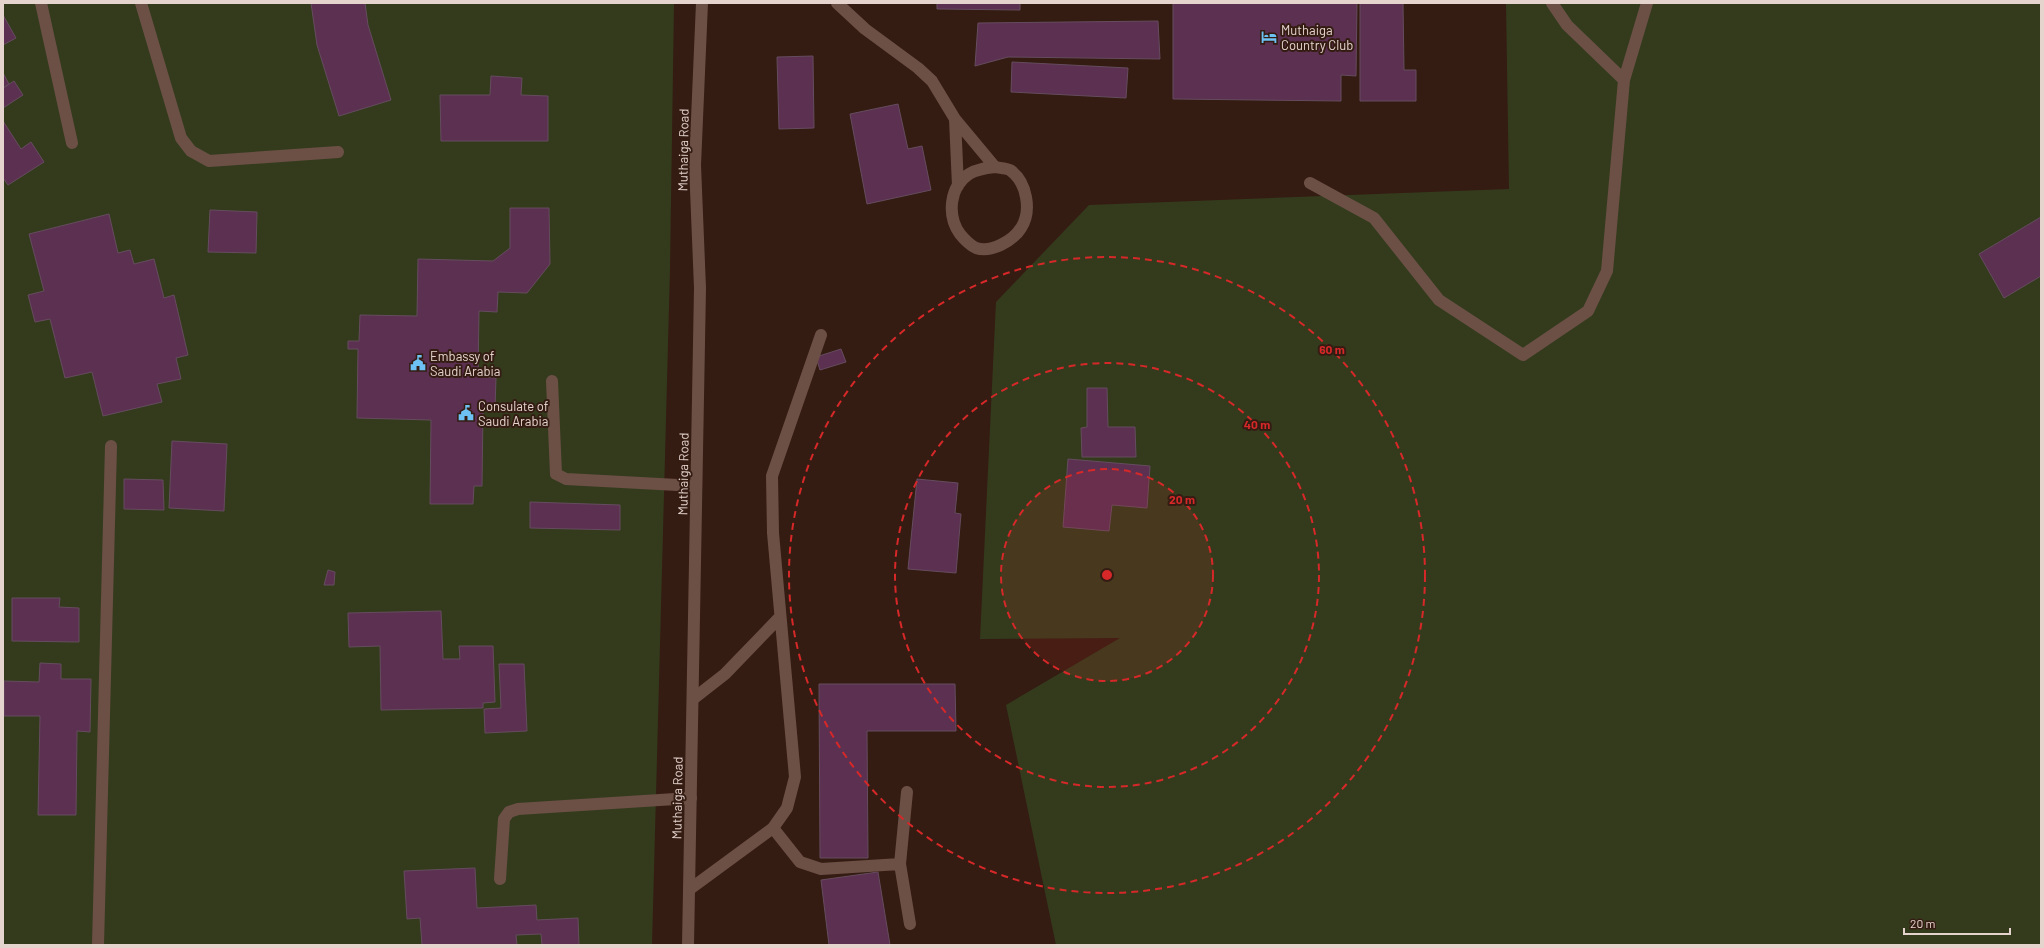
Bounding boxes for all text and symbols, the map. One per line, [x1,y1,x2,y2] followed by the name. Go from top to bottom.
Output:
[1281,22,1353,53] place label: Muthaiga Country Club
[1260,28,1278,46] hotel icon: Muthaiga Country Club
[674,108,692,192] street label: Muthaiga Road
[1319,342,1345,356] text: 60 m
[430,348,501,379] place label: Embassy of Saudi Arabia
[409,354,427,372] public building icon: Embassy of Saudi Arabia
[478,398,549,429] place label: Consulate of Saudi Arabia
[457,404,475,422] public building icon: Consulate of Saudi Arabia
[1244,417,1270,431] text: 40 m
[674,432,692,516] street label: Muthaiga Road
[1169,492,1195,506] text: 20 m
[1100,568,1114,582] centre of rings
[668,756,686,840] street label: Muthaiga Road
[1904,910,2010,936] scale bar
[1910,916,1936,930] text: 20 m

